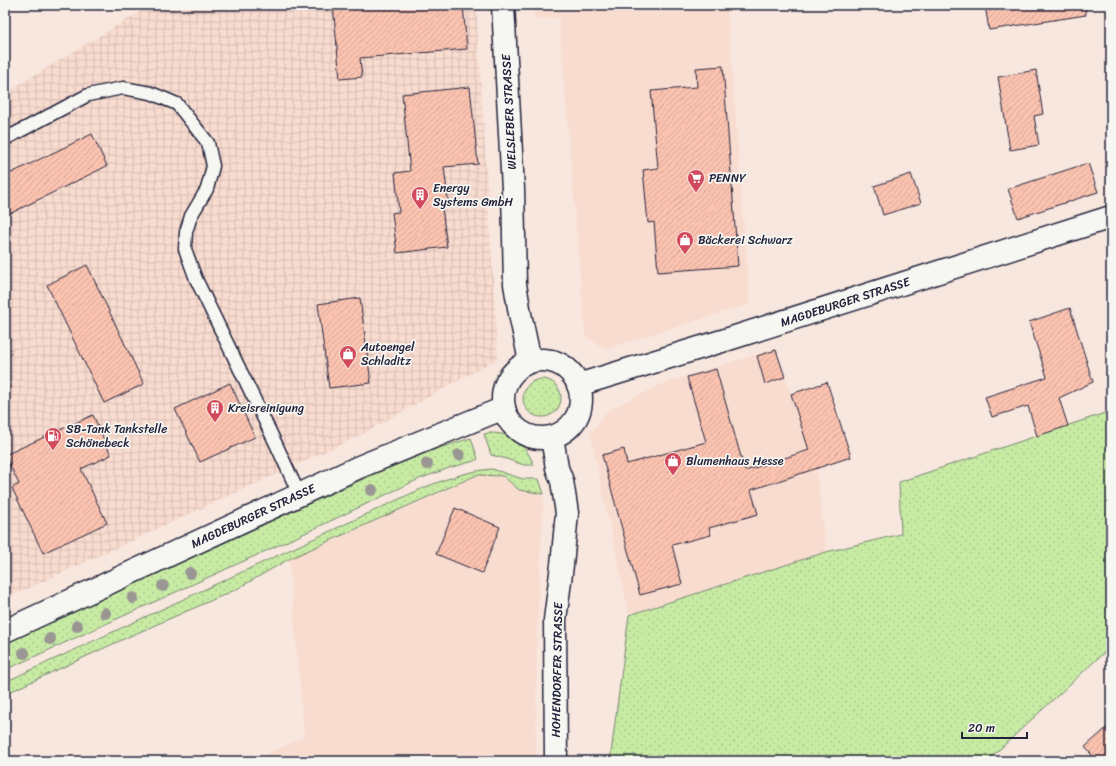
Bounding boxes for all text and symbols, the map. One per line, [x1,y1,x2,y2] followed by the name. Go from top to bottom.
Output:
[495,52,523,170] street label: WELSLEBER STRASSE
[709,167,747,189] place label: PENNY
[686,168,706,193] supermarket icon: PENNY
[433,177,513,213] place label: Energy Systems GmbH
[410,185,430,210] building icon: Energy Systems GmbH
[698,229,793,251] place label: Bäckerei Schwarz
[675,230,695,255] shop icon: Bäckerei Schwarz
[777,270,914,333] street label: MAGDEBURGER STRASSE
[360,336,415,372] place label: Autoengel Schladitz
[338,344,358,369] shop icon: Autoengel Schladitz
[228,397,304,419] place label: Kreisreinigung
[205,398,225,423] building icon: Kreisreinigung
[66,418,167,454] place label: SB-Tank Tankstelle Schönebeck
[43,426,63,451] fuel station icon: SB-Tank Tankstelle Schönebeck
[686,450,784,472] place label: Blumenhaus Hesse
[663,451,683,476] shop icon: Blumenhaus Hesse
[187,477,320,555] street label: MAGDEBURGER STRASSE
[545,601,569,738] street label: HOHENDORFER STRASSE
[962,714,1027,740] scale bar
[968,717,995,739] text: 20 m

